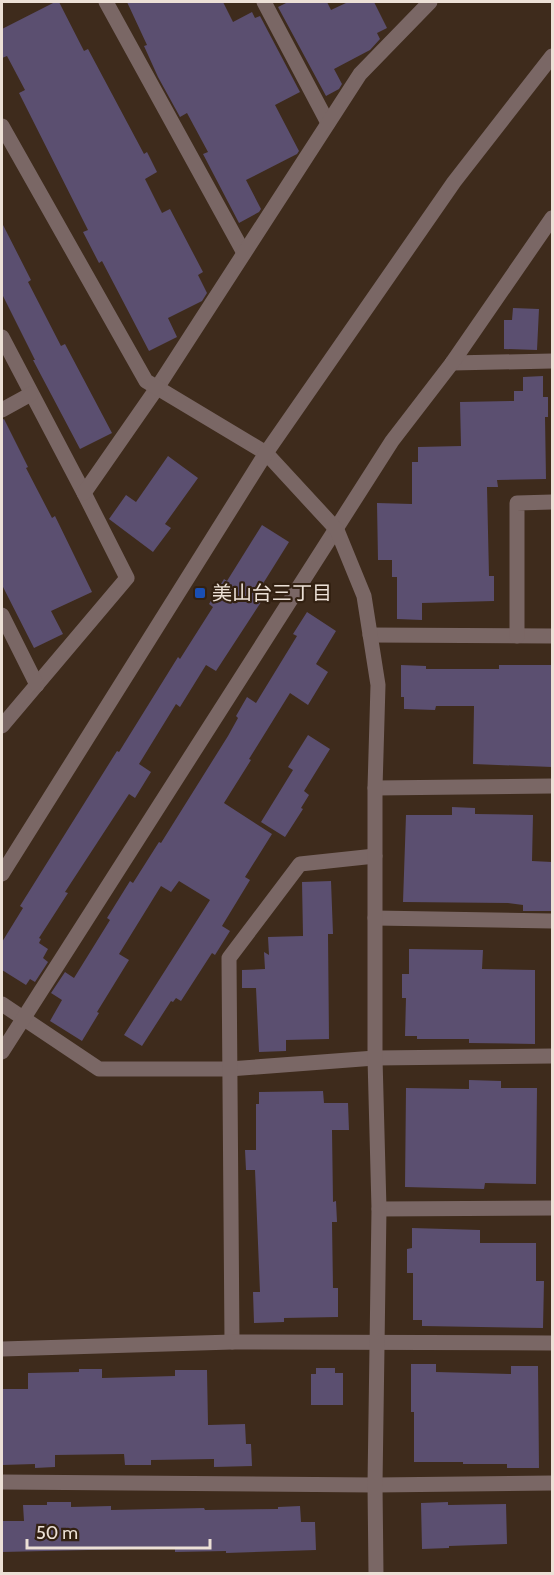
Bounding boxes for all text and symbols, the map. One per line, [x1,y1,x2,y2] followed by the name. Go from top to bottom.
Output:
[212,581,332,605] place label: 美山台三丁目
[193,586,207,600] marker: 美山台三丁目
[27,1512,210,1550] scale bar
[36,1522,78,1544] text: 50 m

